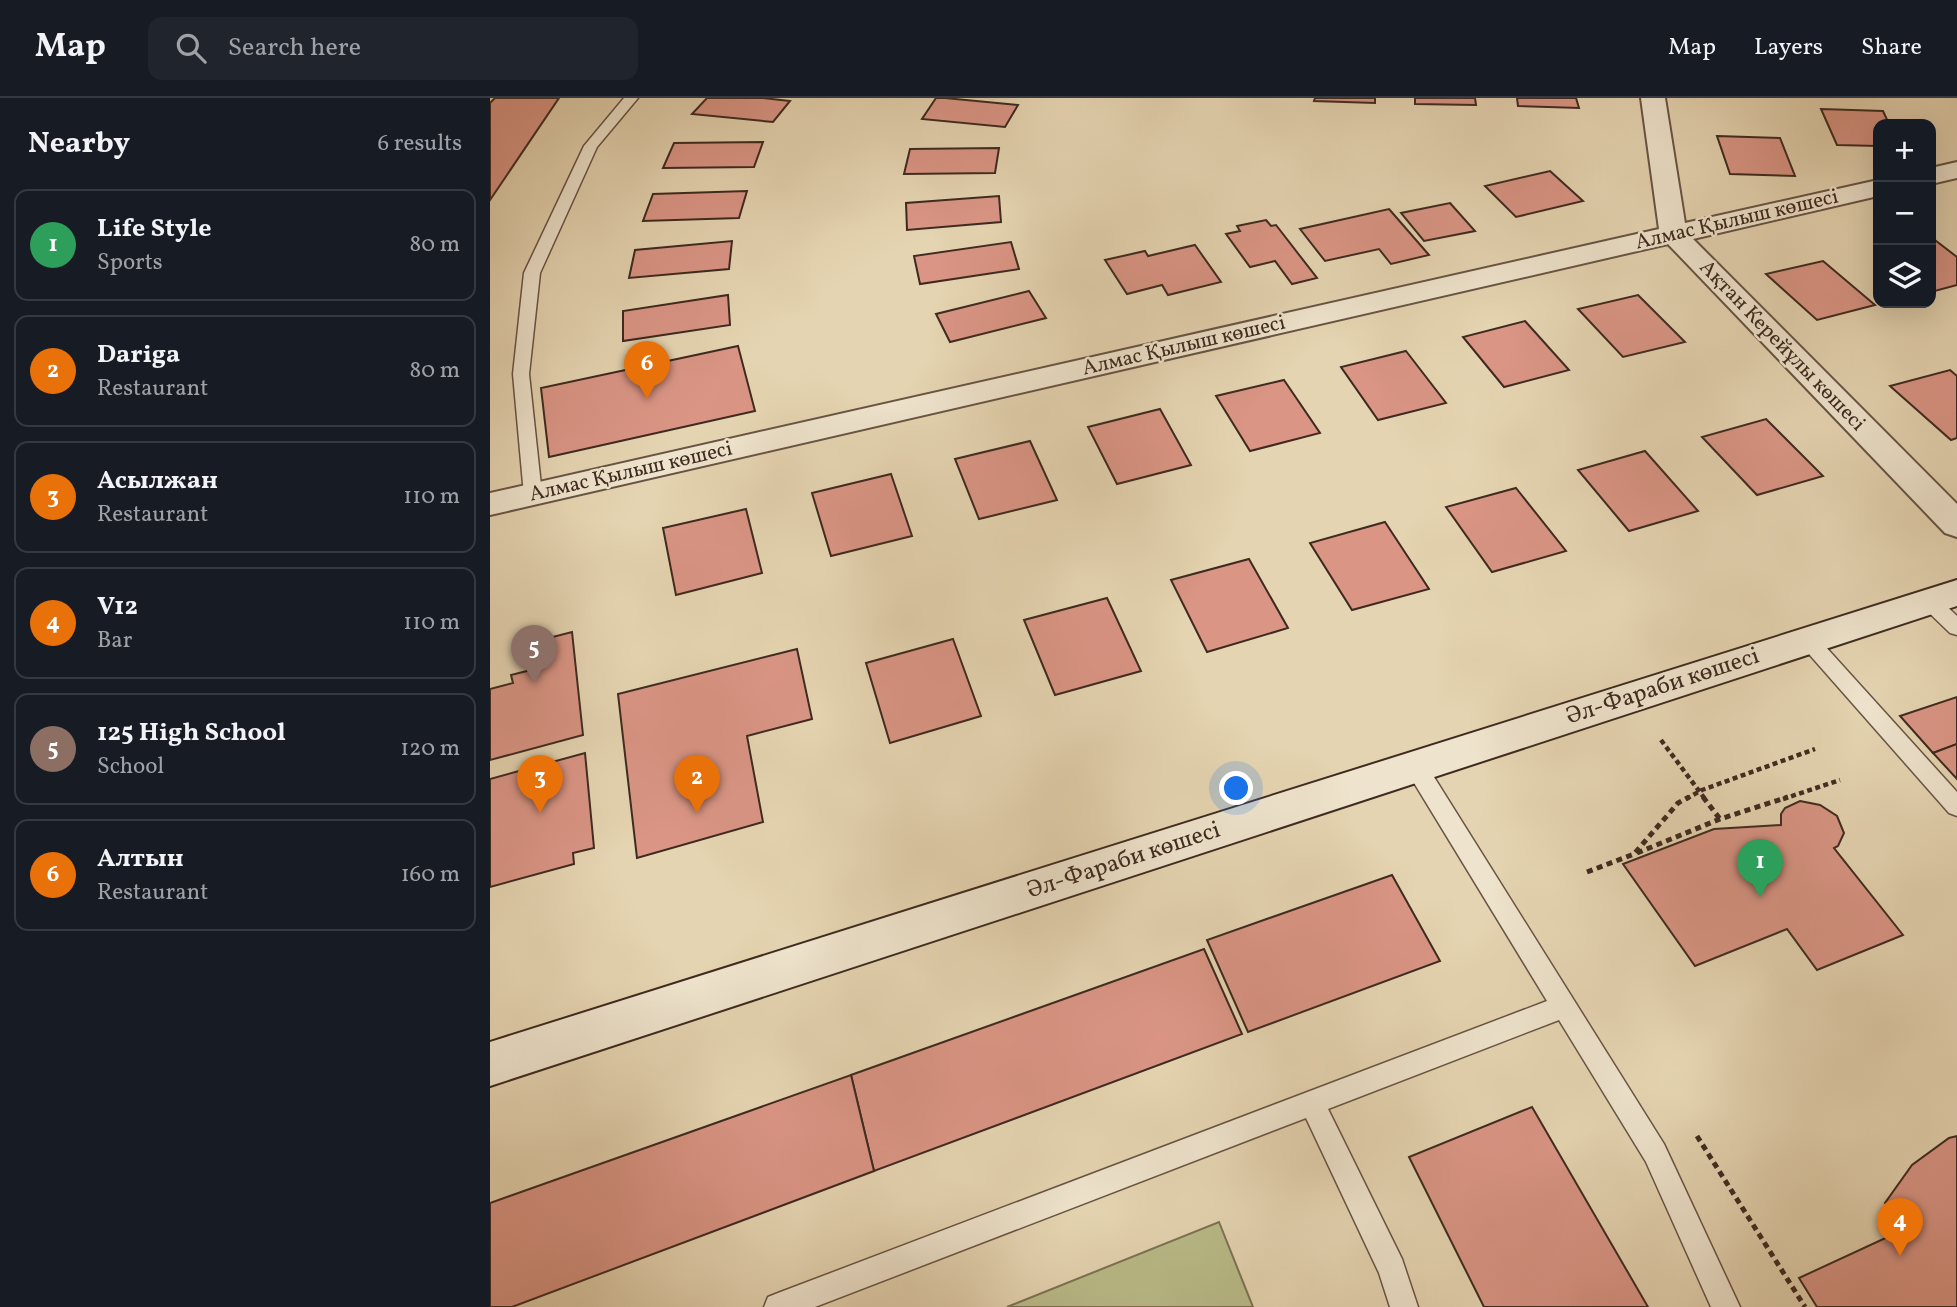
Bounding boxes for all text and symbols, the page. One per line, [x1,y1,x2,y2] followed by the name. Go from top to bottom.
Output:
[148,17,638,80] search box
[35,25,106,71] text: Map
[172,29,210,67] icon: search
[228,30,361,66] text: Search here
[1668,31,1716,65] text: Map
[1754,31,1823,65] text: Layers
[1861,31,1922,65] text: Share
[1873,119,1936,308] map controls
[1873,119,1936,182] button: +
[28,123,130,165] text: Nearby
[378,128,462,160] text: 6 results
[1873,182,1936,245] button: −
[1633,183,1841,257] street label: Алмас Қылыш көшесі
[97,211,212,247] text: Life Style
[48,229,58,261] text: 1
[410,229,460,261] text: 80 m
[1873,245,1936,308] button: layers
[97,247,163,279] text: Sports
[1692,254,1872,438] street label: Ақтан Керейұлы көшесі
[1080,309,1288,383] street label: Алмас Қылыш көшесі
[97,337,180,373] text: Dariga
[624,341,670,399] pin: 6
[47,355,59,387] text: 2
[410,355,460,387] text: 80 m
[97,373,208,405] text: Restaurant
[527,435,735,509] street label: Алмас Қылыш көшесі
[97,463,218,499] text: Асылжан
[47,481,59,513] text: 3
[403,481,460,513] text: 110 m
[97,499,208,531] text: Restaurant
[97,589,138,625] text: V12
[46,607,60,639] text: 4
[403,607,460,639] text: 110 m
[97,625,132,657] text: Bar
[511,625,557,683] pin: 5
[1562,640,1764,734] street label: Әл-Фараби көшесі
[97,715,286,751] text: 125 High School
[47,733,59,765] text: 5
[400,733,460,765] text: 120 m
[97,751,164,783] text: School
[517,755,563,813] pin: 3
[674,755,720,813] pin: 2
[1219,771,1253,805] your location
[1023,814,1225,908] street label: Әл-Фараби көшесі
[1737,839,1783,897] pin: 1
[97,841,184,877] text: Алтын
[47,859,59,891] text: 6
[401,859,460,891] text: 160 m
[97,877,208,909] text: Restaurant
[1877,1198,1923,1256] pin: 4

